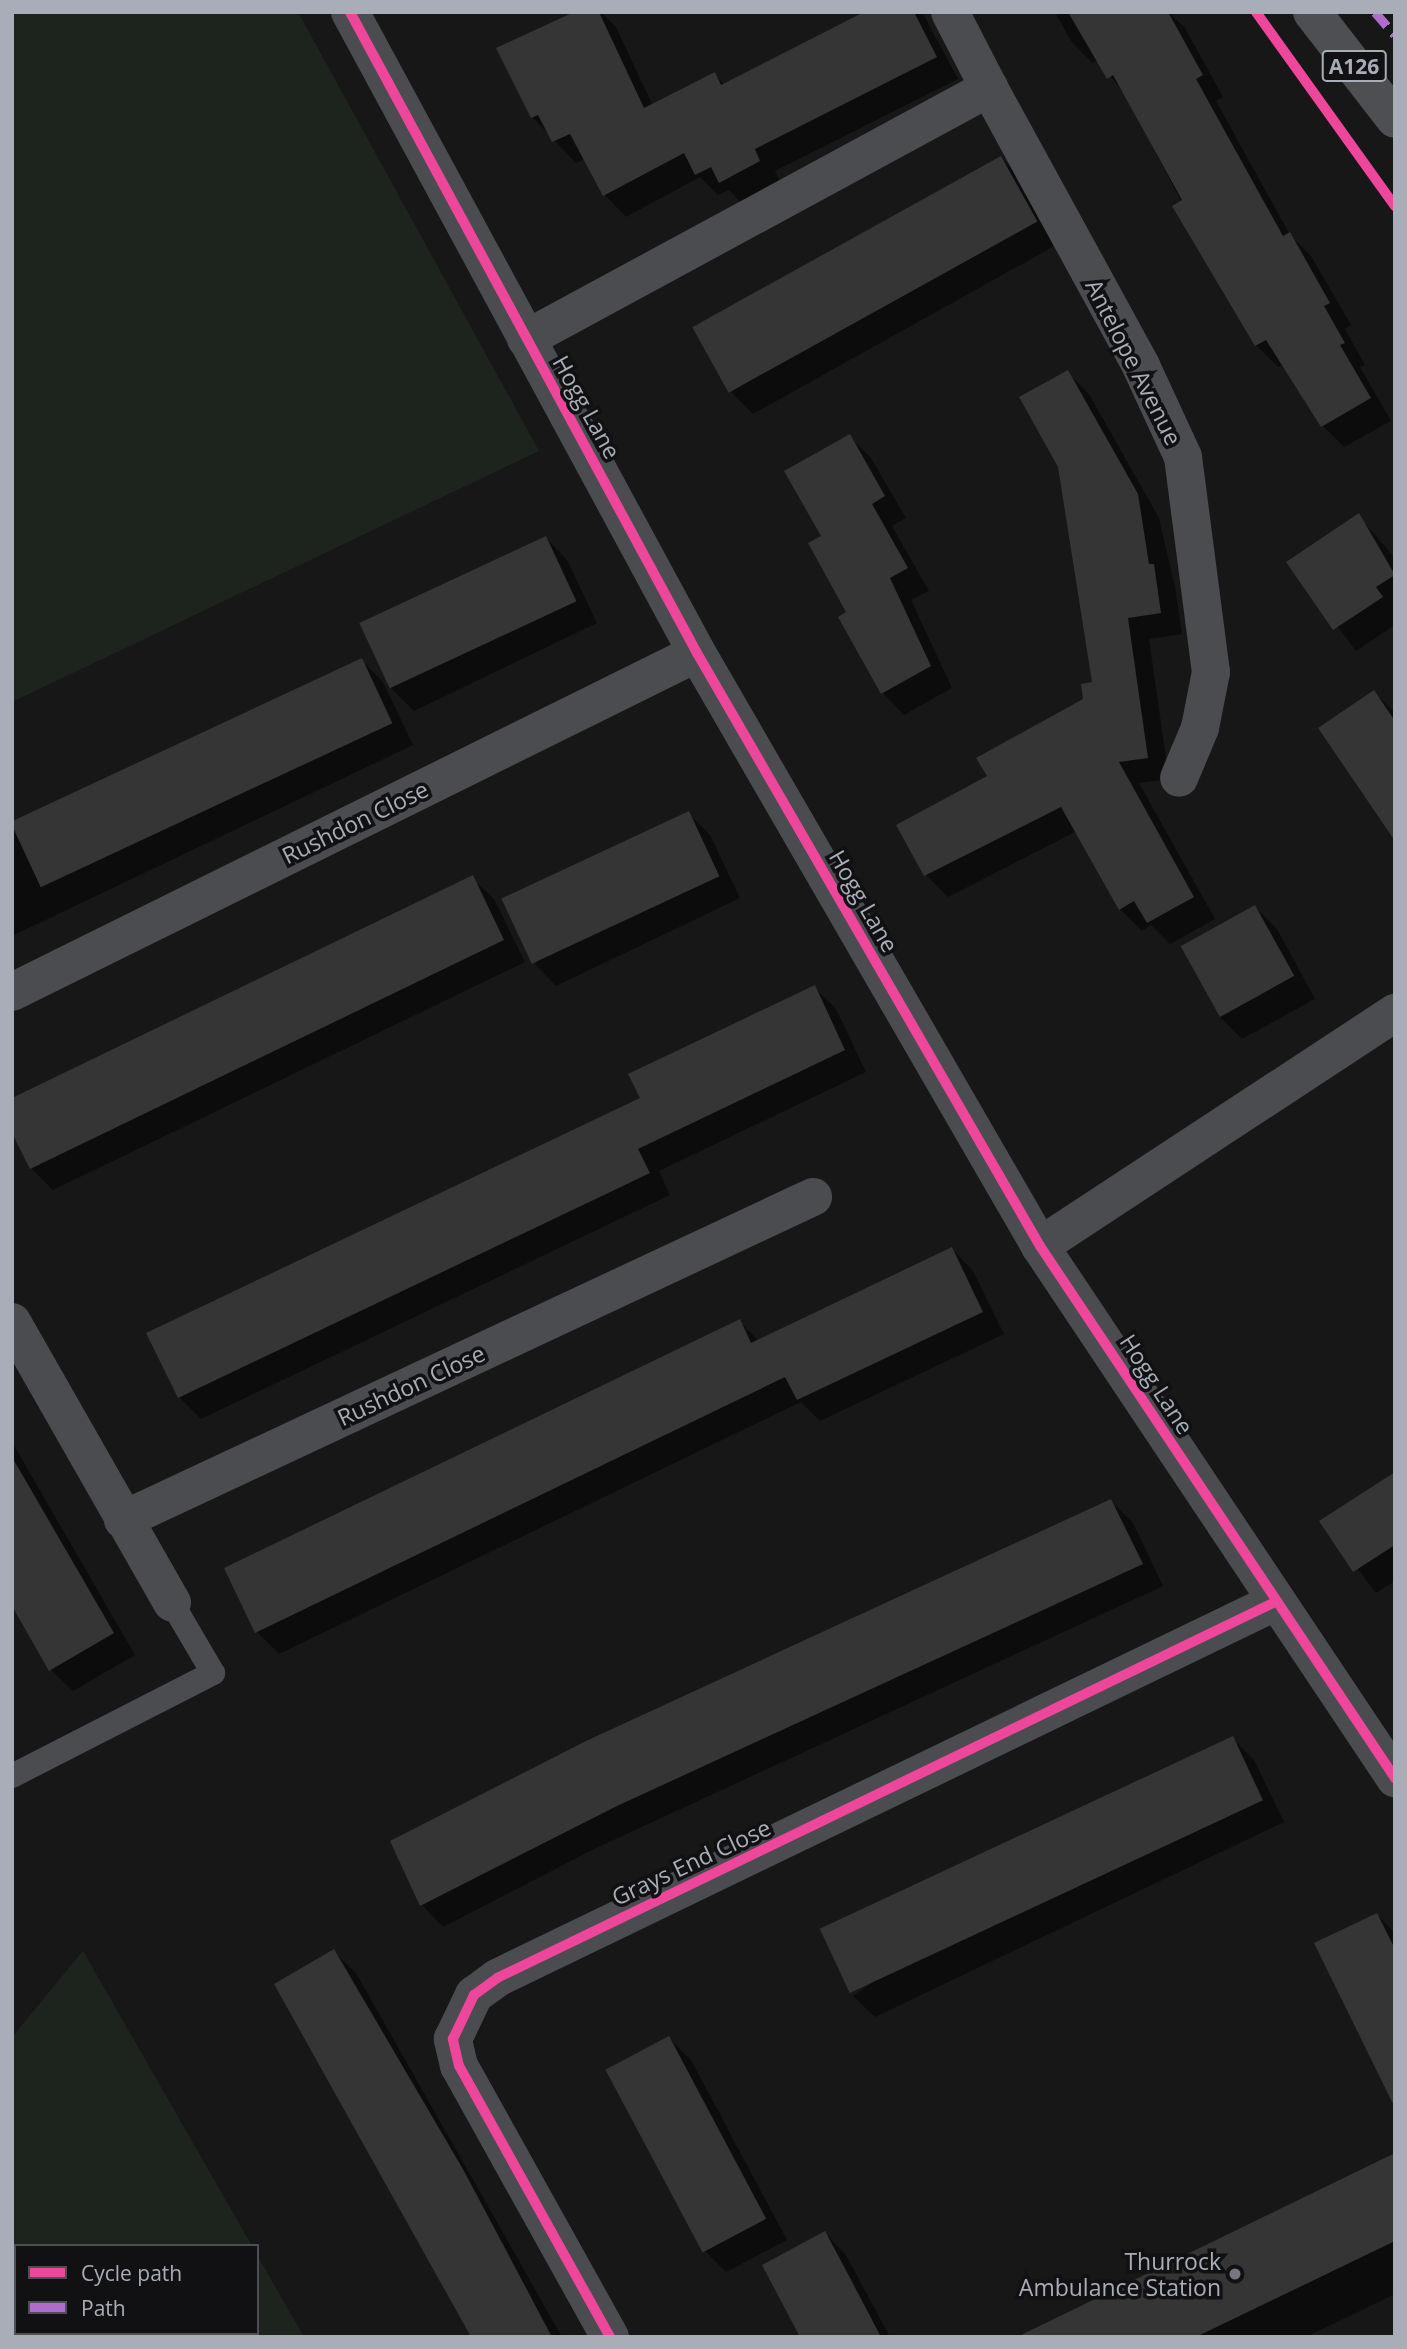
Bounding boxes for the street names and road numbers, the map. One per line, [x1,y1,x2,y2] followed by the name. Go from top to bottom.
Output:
[1321,48,1387,84] road number: A126
[1080,274,1188,450] street label: Antelope Avenue
[547,351,627,463] street label: Hogg Lane
[277,775,433,869] street label: Rushdon Close
[824,845,904,957] street label: Hogg Lane
[1115,1329,1199,1439] street label: Hogg Lane
[333,1339,489,1431] street label: Rushdon Close
[607,1813,775,1911] street label: Grays End Close

